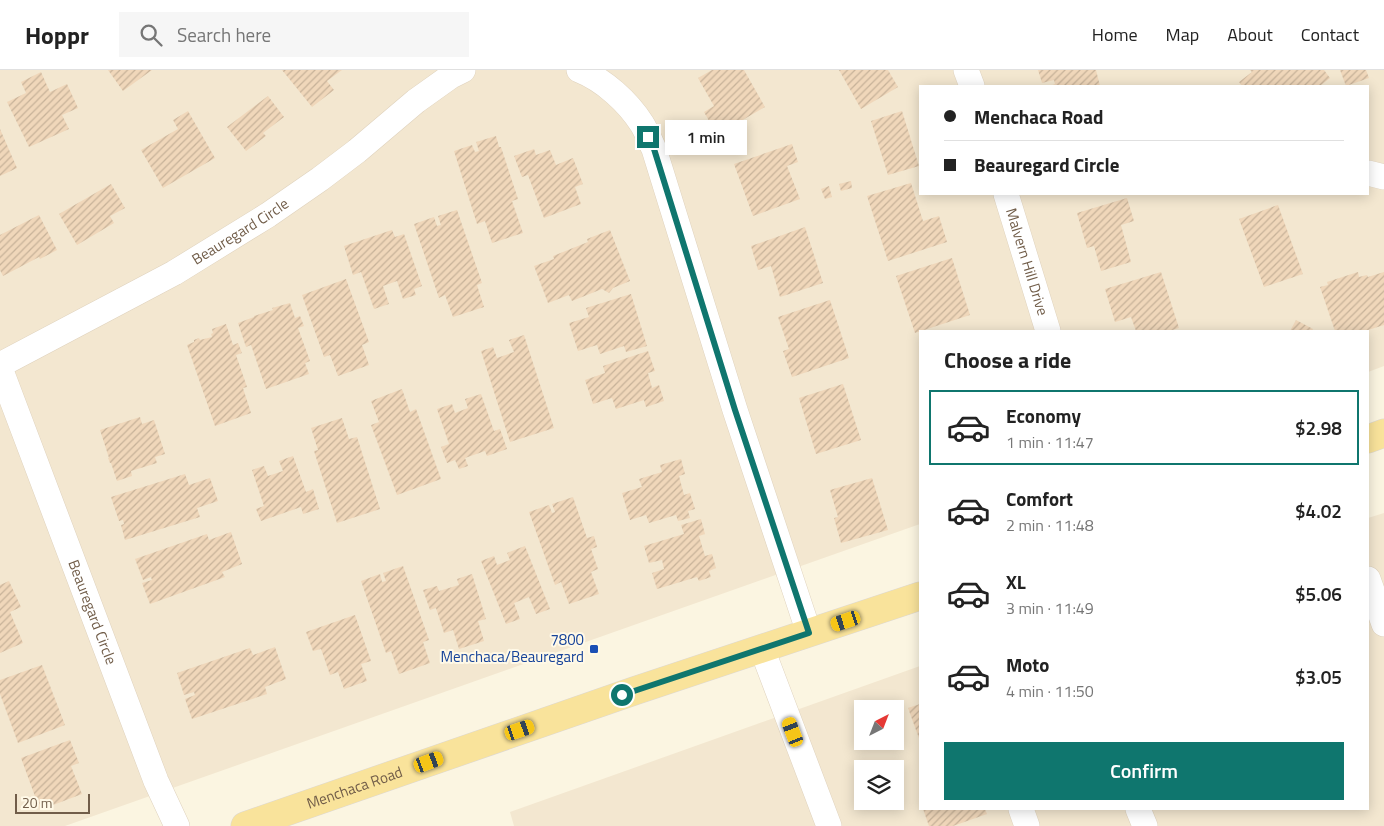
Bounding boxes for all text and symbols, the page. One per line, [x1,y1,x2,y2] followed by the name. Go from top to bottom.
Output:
[119,12,469,57] search box
[25,17,89,53] text: Hoppr
[177,20,271,49] text: Search here
[137,21,165,49] icon: search
[1092,21,1138,48] text: Home
[1166,21,1199,48] text: Map
[1227,21,1273,48] text: About
[1301,21,1359,48] text: Contact
[974,102,1103,131] text: Menchaca Road
[666,120,748,154] callout: 1 min
[687,125,725,149] text: 1 min
[637,126,659,148] route end
[974,150,1119,179] text: Beauregard Circle
[187,192,293,270] street label: Beauregard Circle
[1000,205,1055,318] street label: Malvern Hill Drive
[944,343,1071,377] text: Choose a ride
[1006,401,1081,430] text: Economy
[946,405,991,450] icon: car
[1295,413,1342,442] text: $2.98
[1006,430,1094,454] text: 1 min · 11:47
[1006,484,1073,513] text: Comfort
[946,488,991,533] icon: car
[1295,496,1342,525] text: $4.02
[1006,513,1094,537] text: 2 min · 11:48
[62,556,123,668] street label: Beauregard Circle
[1006,567,1026,596] text: XL
[946,571,991,616] icon: car
[1295,579,1342,608] text: $5.06
[1006,596,1094,620] text: 3 min · 11:49
[829,609,862,633] car
[440,628,584,668] place label: 7800 Menchaca/Beauregard
[588,643,600,655] marker: 7800 Menchaca/Beauregard
[1006,650,1049,679] text: Moto
[946,654,991,699] icon: car
[1295,662,1342,691] text: $3.05
[1006,679,1094,703] text: 4 min · 11:50
[611,684,633,706] route start
[854,700,904,750] north arrow
[854,700,904,810] map controls
[780,715,805,749] car
[503,718,536,742] car
[944,742,1344,800] button: Confirm
[412,750,445,774] car
[303,760,406,815] street label: Menchaca Road
[854,760,904,810] button: layers
[15,791,90,814] scale bar
[22,792,52,813] text: 20 m

